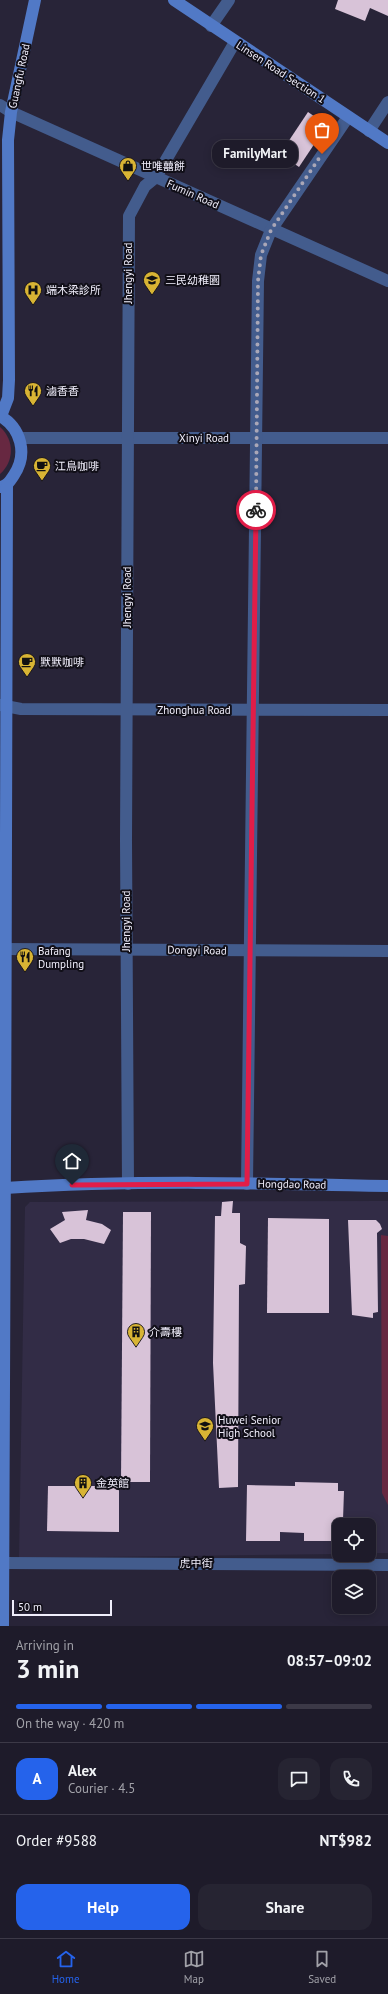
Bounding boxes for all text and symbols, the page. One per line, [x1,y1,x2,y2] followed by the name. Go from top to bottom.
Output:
[234,38,328,106] street label: Linsen Road Section 1
[5,42,33,110] street label: Guangfu Road
[305,113,339,154] pin
[311,119,333,141] icon: bag
[212,140,298,168] callout: FamilyMart
[223,145,287,162] text: FamilyMart
[118,156,138,181] shop icon: 世唯囍餅
[141,159,185,173] place label: 世唯囍餅
[165,176,221,212] street label: Fumin Road
[121,242,135,305] street label: Jhengyi Road
[142,270,162,295] school or university icon: 三民幼稚園
[165,273,220,287] place label: 三民幼稚園
[23,280,43,305] hospital icon: 端木梁診所
[46,283,101,297] place label: 端木梁診所
[23,381,43,406] restaurant icon: 滷香香
[46,384,79,398] place label: 滷香香
[179,431,229,445] street label: Xinyi Road
[32,456,52,481] cafe icon: 江鳥咖啡
[55,459,99,473] place label: 江鳥咖啡
[236,490,276,530] courier
[245,499,267,521] icon: bike
[120,566,134,629] street label: Jhengyi Road
[17,652,37,677] cafe icon: 默默咖啡
[40,655,84,669] place label: 默默咖啡
[157,703,231,717] street label: Zhonghua Road
[119,890,133,953] street label: Jhengyi Road
[167,942,227,958] street label: Dongyi Road
[38,944,84,971] place label: Bafang Dumpling
[15,947,35,972] restaurant icon: Bafang Dumpling
[55,1144,89,1185] pin
[61,1150,83,1172] icon: home
[258,1176,327,1192] street label: Hongdao Road
[126,1322,146,1347] building icon: 介壽樓
[149,1325,182,1339] place label: 介壽樓
[218,1413,281,1440] place label: Huwei Senior High School
[195,1416,215,1441] school or university icon: Huwei Senior High School
[73,1473,93,1498] building icon: 金英館
[96,1476,129,1490] place label: 金英館
[332,1518,376,1614] map controls
[332,1518,376,1562] button: locate
[180,1556,213,1570] street label: 虎中街
[332,1570,376,1614] button: layers
[12,1598,112,1617] scale bar
[18,1600,42,1614] text: 50 m
[16,1637,74,1654] text: Arriving in
[287,1651,372,1670] text: 08:57–09:02
[16,1652,79,1685] text: 3 min
[16,1715,124,1732] text: On the way · 420 m
[278,1758,320,1800] button: chat
[330,1758,372,1800] button: phone
[68,1761,97,1780] text: Alex
[32,1769,42,1788] text: A
[68,1780,135,1797] text: Courier · 4.5
[16,1831,97,1850] text: Order #9588
[320,1831,372,1850] text: NT$982
[16,1884,190,1930] button: Help
[198,1884,372,1930] button: Share
[52,1948,80,1986] tab: Home
[183,1948,205,1986] tab: Map
[308,1948,336,1986] tab: Saved

